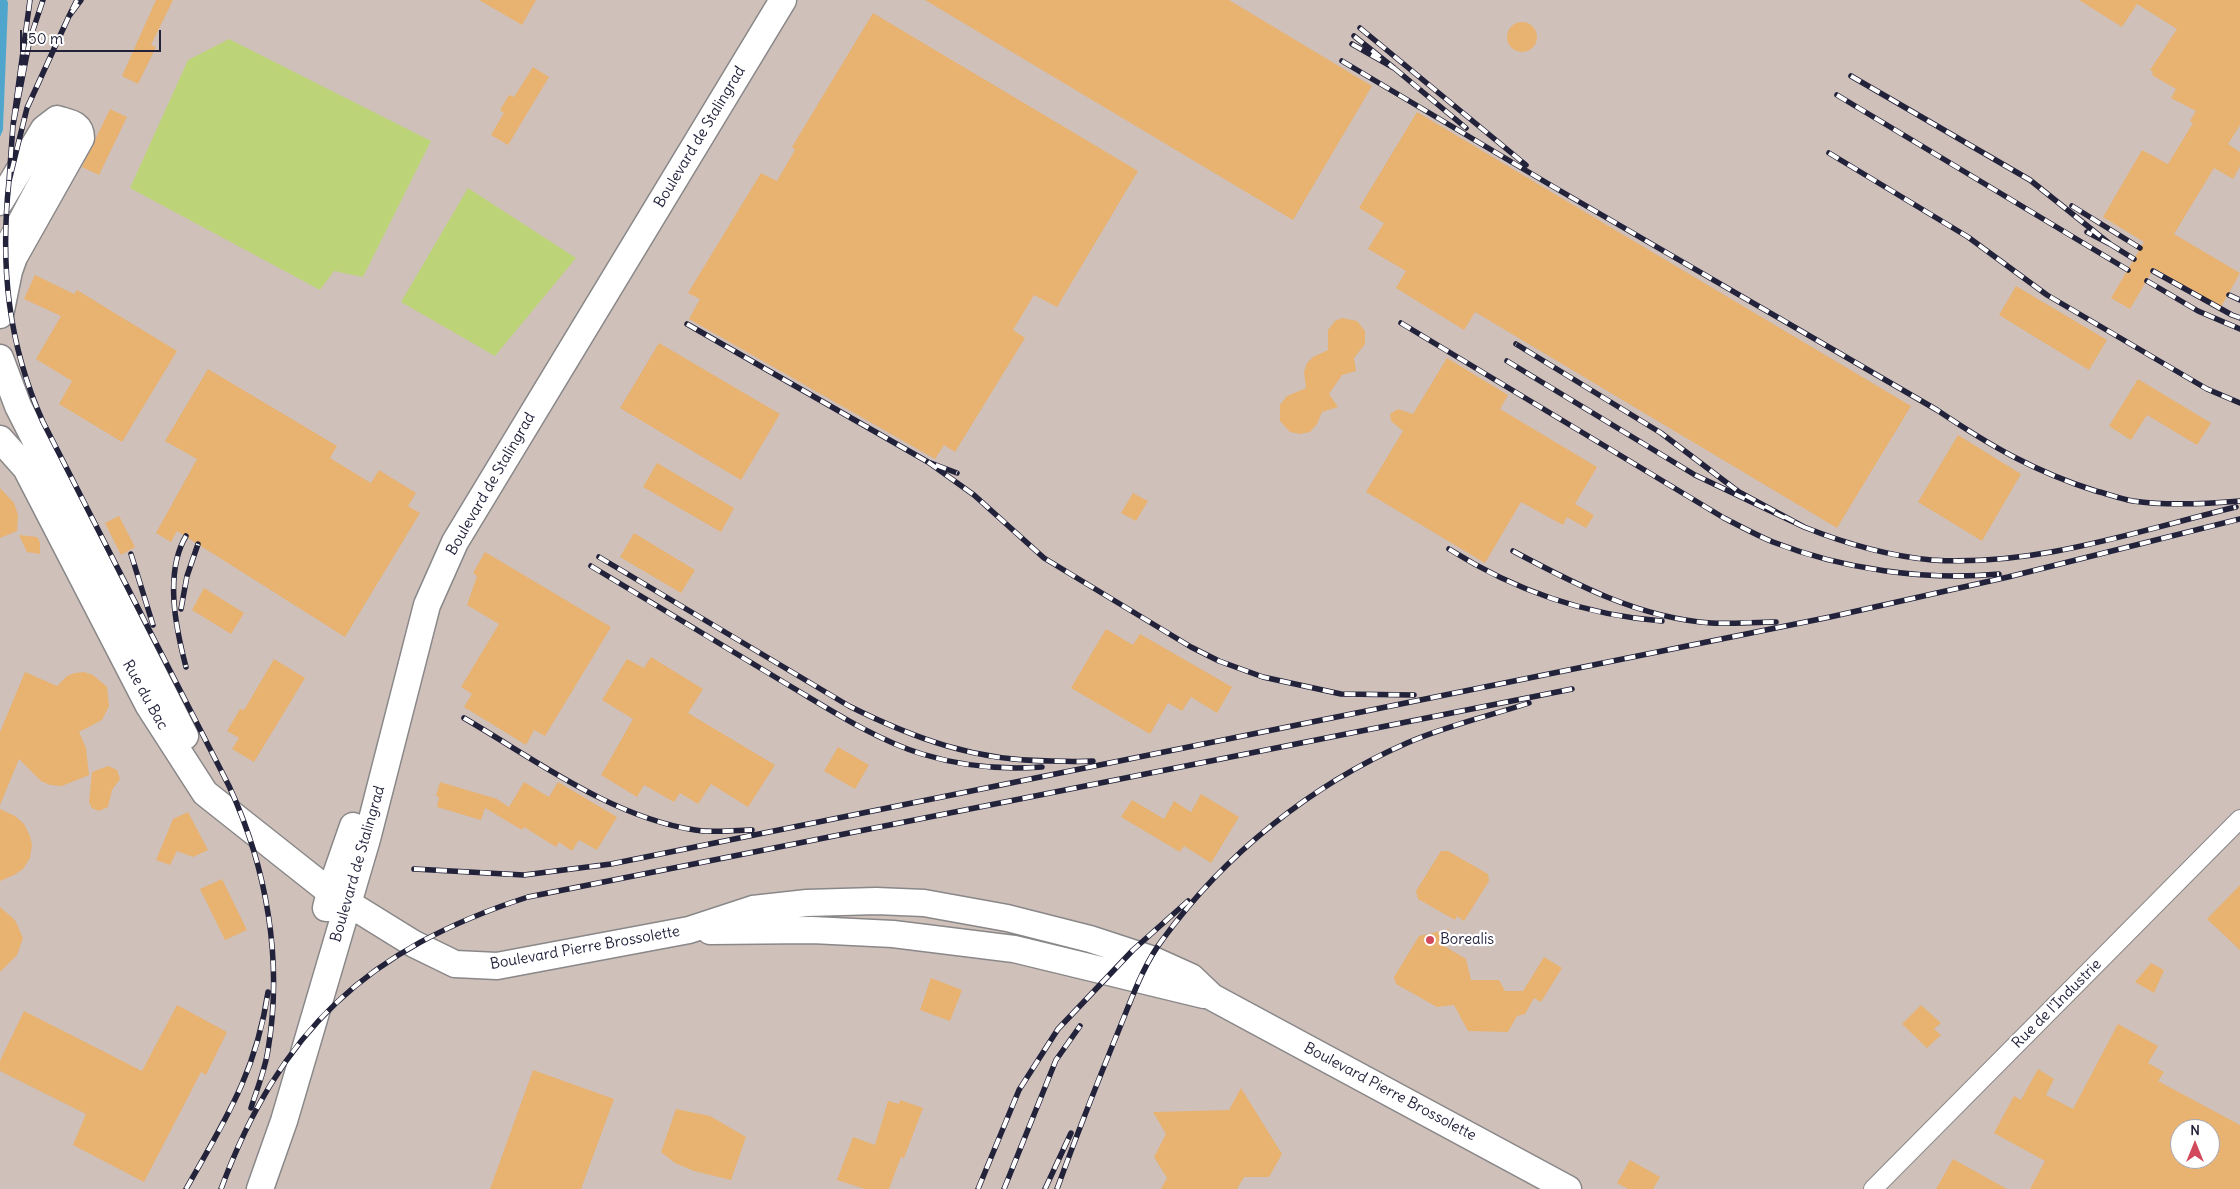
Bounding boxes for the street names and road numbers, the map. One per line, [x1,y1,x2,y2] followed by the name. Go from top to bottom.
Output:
[651,63,749,211] street label: Boulevard de Stalingrad
[443,409,539,559] street label: Boulevard de Stalingrad
[118,657,172,733] street label: Rue du Bac
[327,784,389,944] street label: Boulevard de Stalingrad
[489,922,681,974] street label: Boulevard Pierre Brossolette
[2009,956,2105,1052] street label: Rue de l'Industrie
[1301,1039,1479,1145] street label: Boulevard Pierre Brossolette

